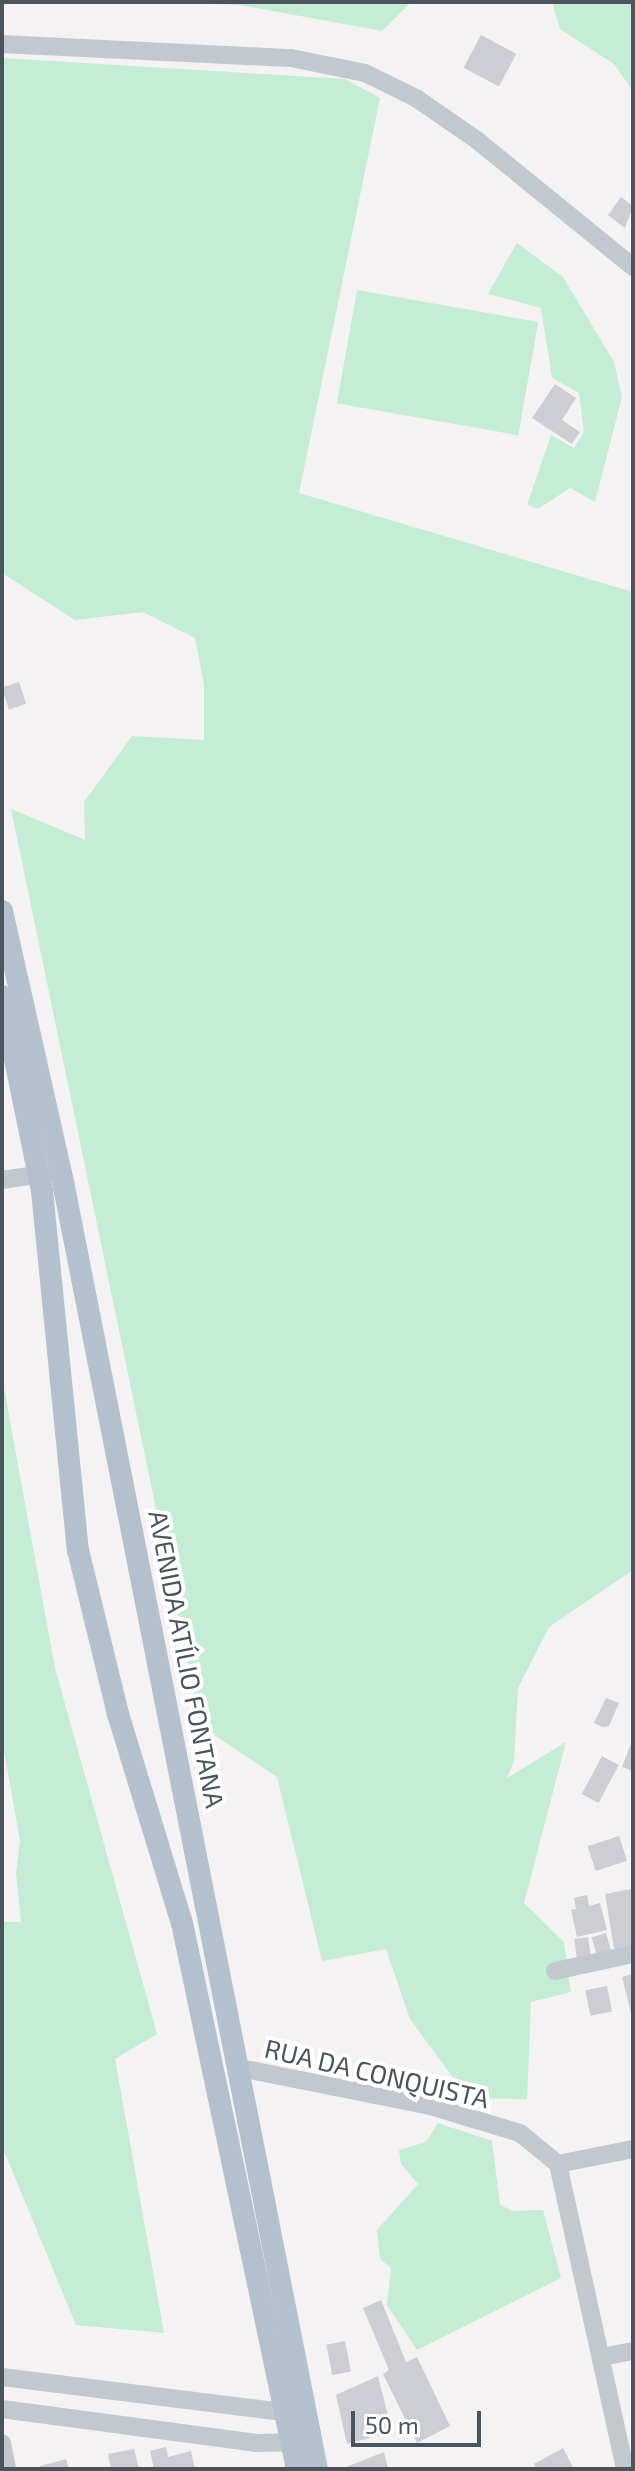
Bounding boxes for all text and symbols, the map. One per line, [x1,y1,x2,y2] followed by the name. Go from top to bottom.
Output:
[143,1507,231,1811] street label: AVENIDA ATÍLIO FONTANA
[261,2032,493,2114] street label: RUA DA CONQUISTA
[355,2395,485,2445] scale bar
[365,2410,419,2439] text: 50 m

